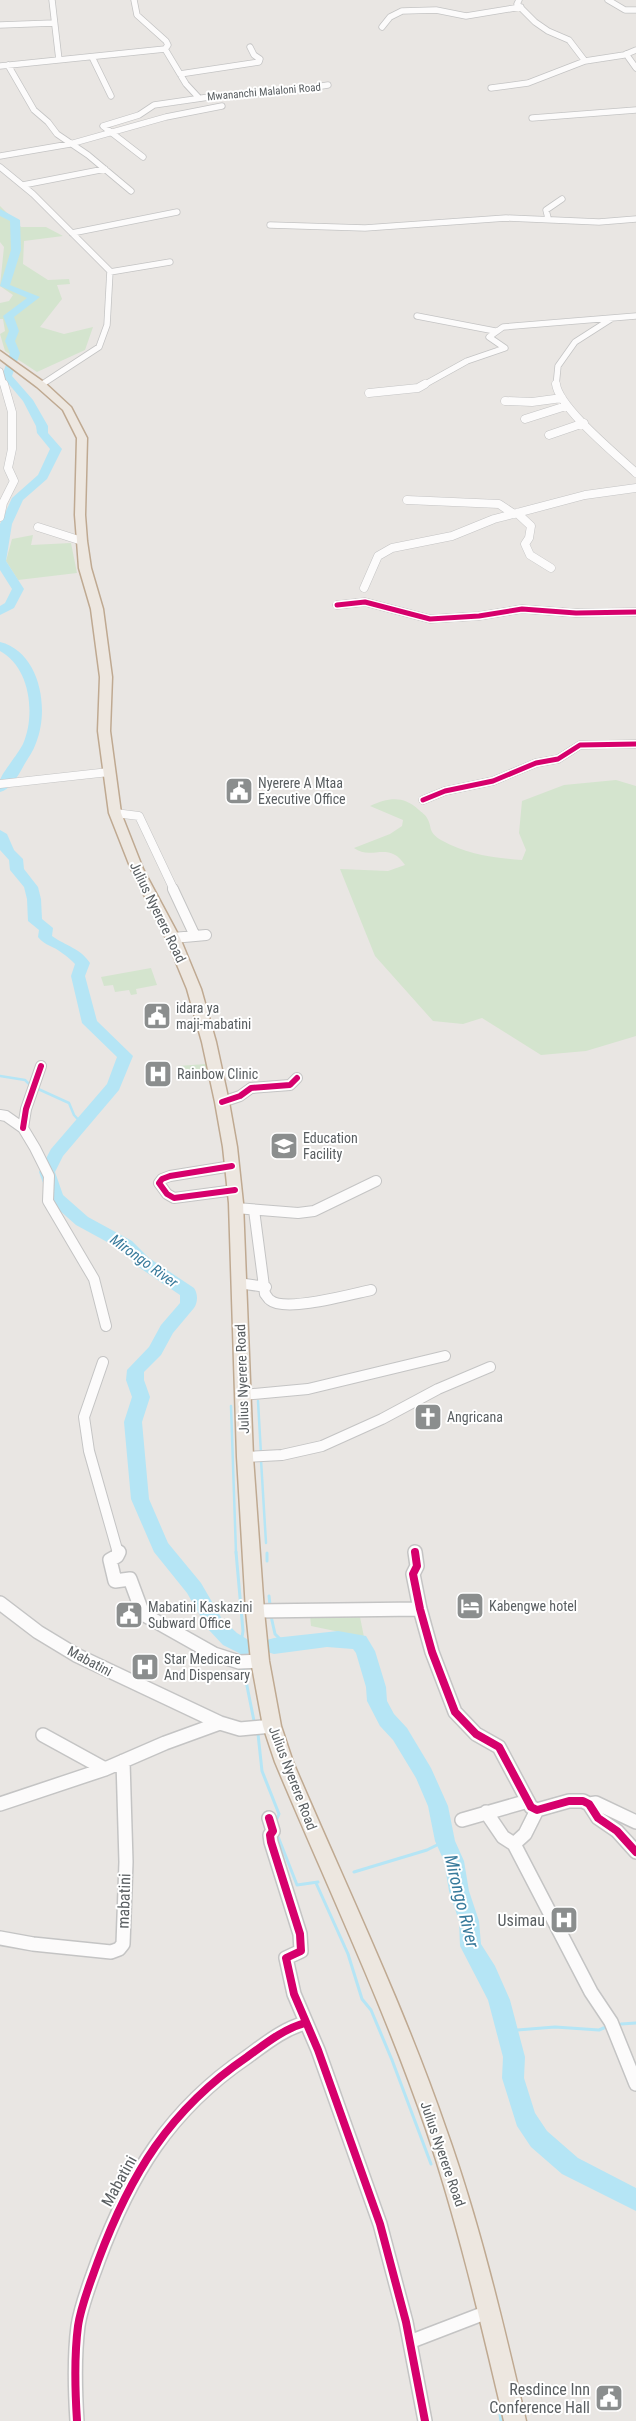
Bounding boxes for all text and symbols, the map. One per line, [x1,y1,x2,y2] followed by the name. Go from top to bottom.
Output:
[207,81,321,103] street label: Mwananchi Malaloni Road
[258,775,346,807] place label: Nyerere A Mtaa Executive Office
[224,776,254,806] public building icon: Nyerere A Mtaa Executive Office
[127,859,189,965] street label: Julius Nyerere Road
[176,1000,251,1032] place label: idara ya maji-mabatini
[142,1001,172,1031] public building icon: idara ya maji-mabatini
[143,1059,173,1089] hospital icon: Rainbow Clinic
[177,1066,258,1082] place label: Rainbow Clinic
[303,1130,358,1162] place label: Education Facility
[269,1131,299,1161] school or university icon: Education Facility
[107,1230,182,1292] water label: Mirongo River
[232,1324,252,1434] street label: Julius Nyerere Road
[413,1402,443,1432] church icon: Angricana
[447,1409,503,1425] place label: Angricana
[455,1591,485,1621] hotel icon: Kabengwe hotel
[489,1598,577,1614] place label: Kabengwe hotel
[148,1599,253,1631] place label: Mabatini Kaskazini Subward Office
[114,1600,144,1630] public building icon: Mabatini Kaskazini Subward Office
[65,1643,115,1679] street label: Mabatini
[164,1651,250,1683] place label: Star Medicare And Dispensary
[130,1652,160,1682] hospital icon: Star Medicare And Dispensary
[266,1724,320,1832] street label: Julius Nyerere Road
[440,1852,484,1950] water label: Mirongo River
[114,1873,134,1929] street label: mabatini
[549,1905,579,1935] hospital icon: Usimau
[498,1911,545,1930] place label: Usimau
[418,2099,468,2209] street label: Julius Nyerere Road
[97,2152,141,2210] street label: Mabatini
[489,2380,590,2417] place label: Resdince Inn Conference Hall
[594,2383,624,2413] public building icon: Resdince Inn Conference Hall

